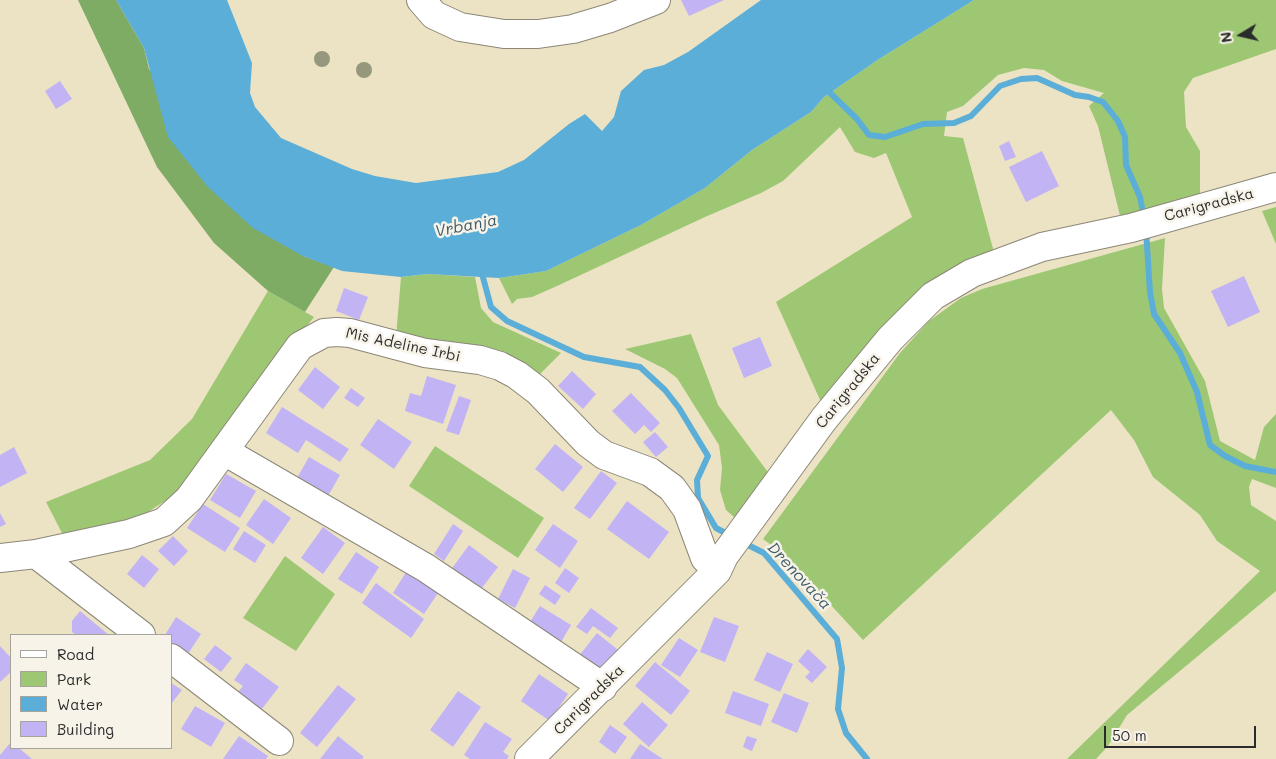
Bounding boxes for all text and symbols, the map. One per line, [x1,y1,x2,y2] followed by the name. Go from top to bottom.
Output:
[1216,10,1266,60] north arrow
[1215,31,1236,44] text: N
[1162,184,1256,226] street label: Carigradska
[433,211,499,241] water label: Vrbanja
[344,324,462,366] street label: Mis Adeline Irbi
[812,350,884,432] street label: Carigradska
[763,538,835,614] water label: Drenovača
[10,634,172,749] legend
[57,644,94,664] text: Road
[550,661,628,739] street label: Carigradska
[57,669,91,689] text: Park
[57,694,103,714] text: Water
[1106,716,1258,748] scale bar
[57,719,114,739] text: Building
[1112,725,1147,745] text: 50 m

